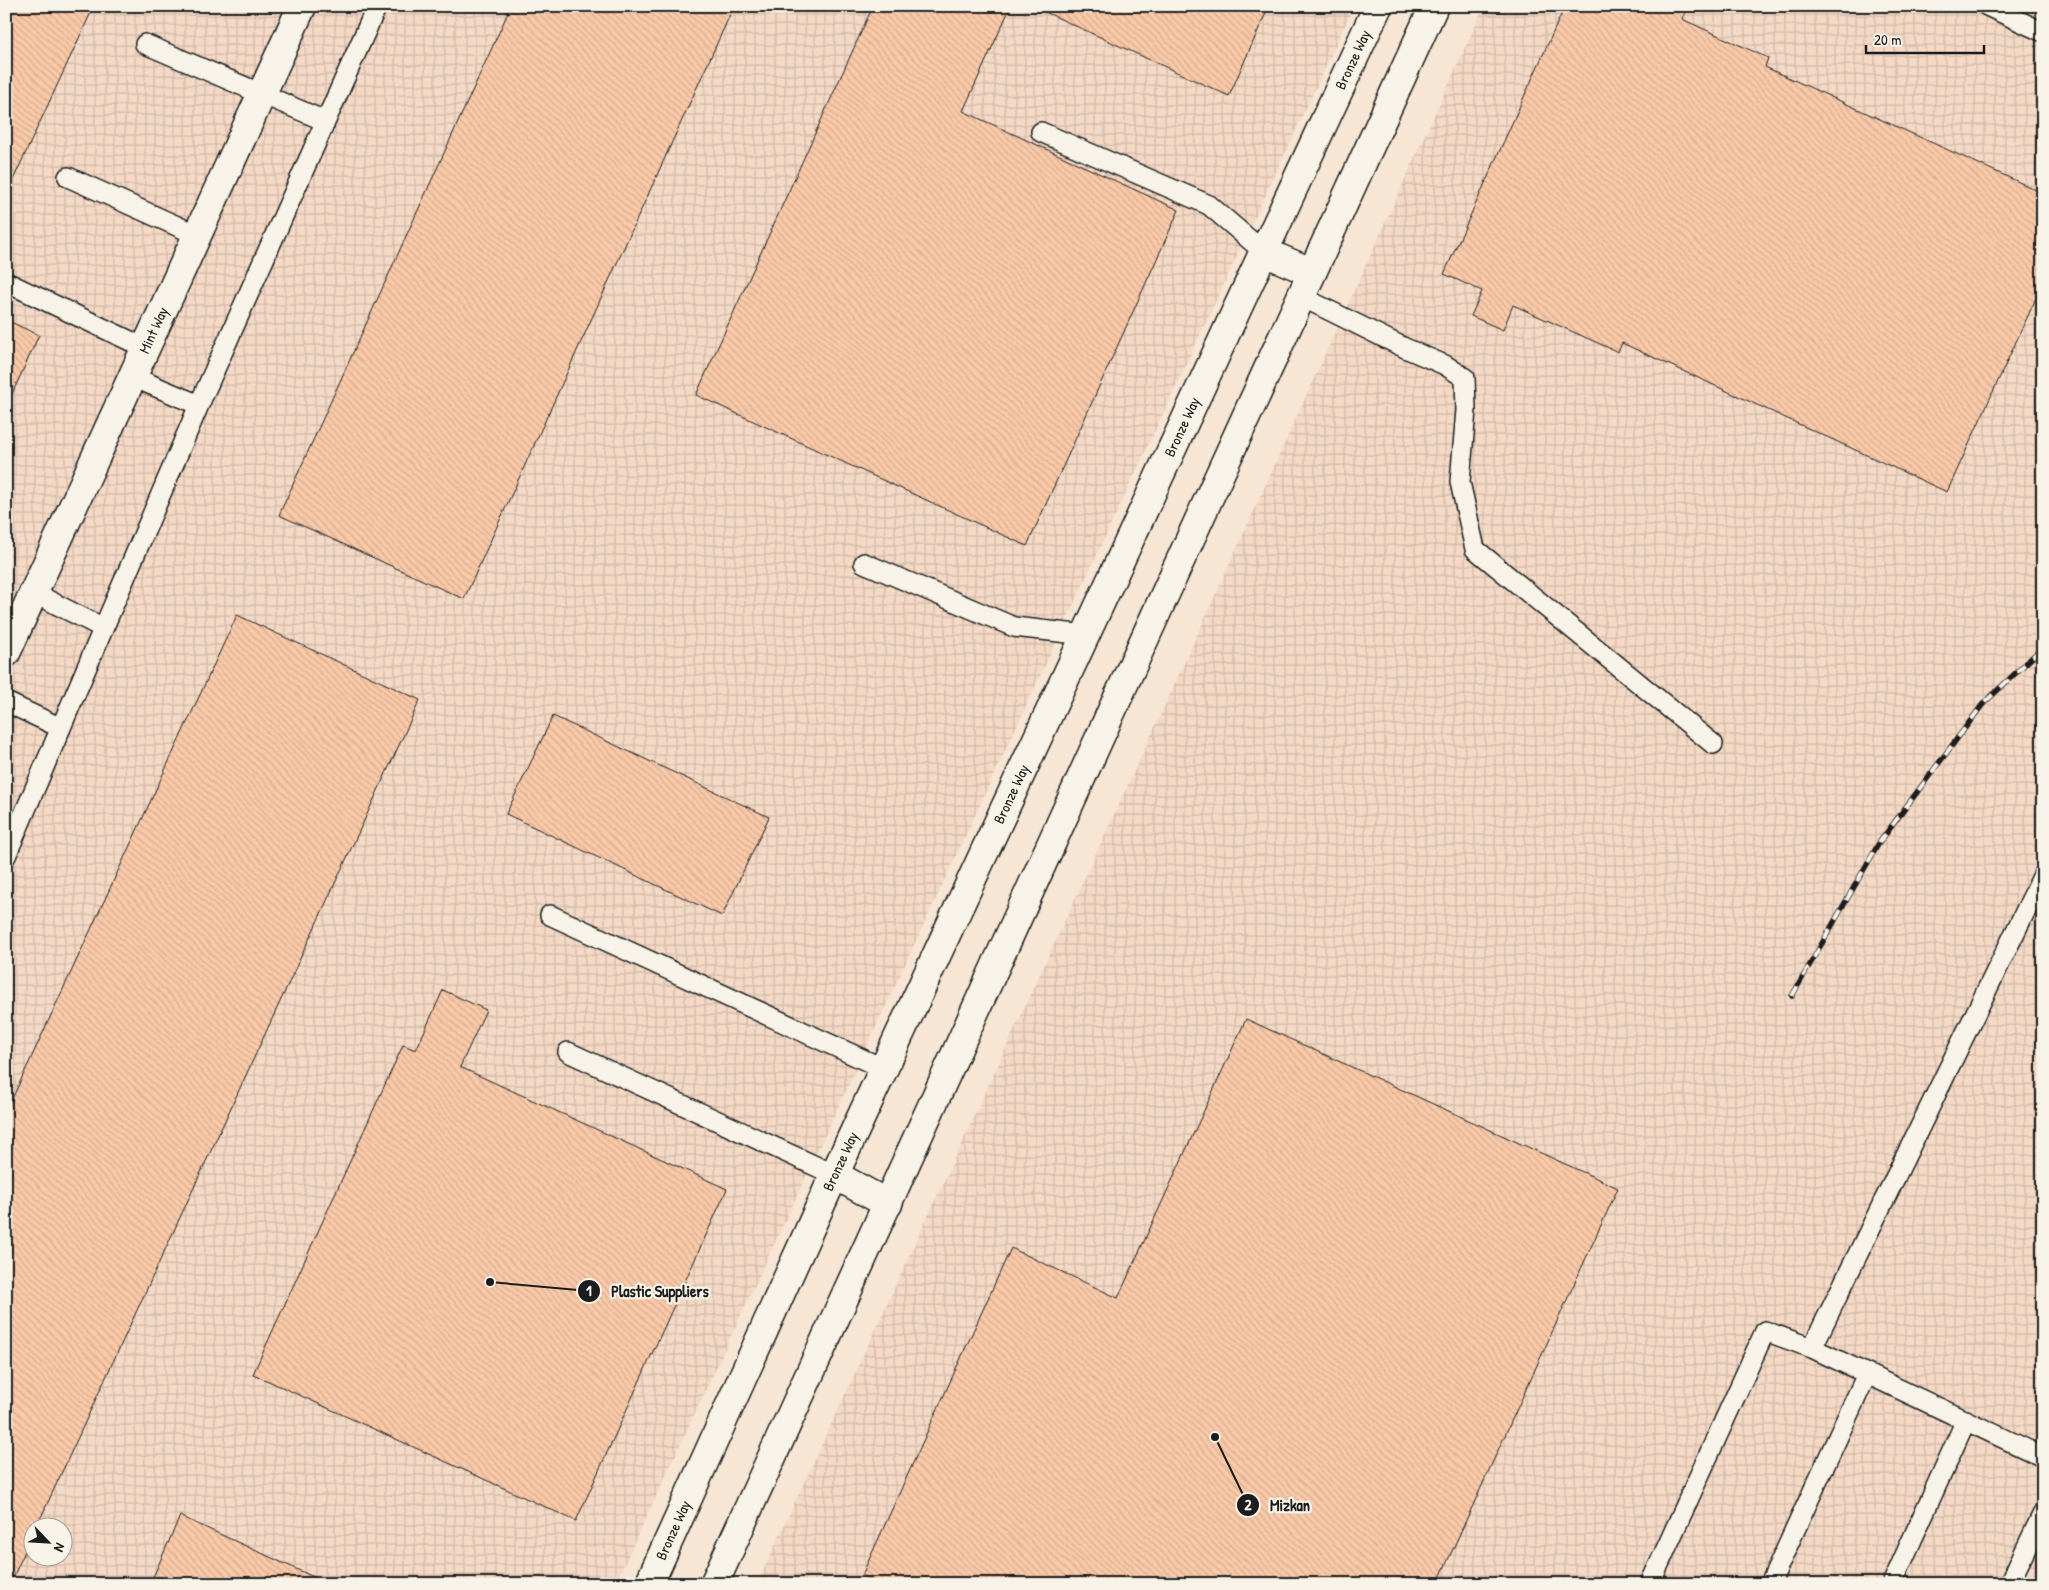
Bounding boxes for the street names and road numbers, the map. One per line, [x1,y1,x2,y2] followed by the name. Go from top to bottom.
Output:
[1330,26,1375,93] street label: Bronze Way
[133,303,173,357] street label: Mint Way
[1159,393,1205,460] street label: Bronze Way
[988,761,1034,827] street label: Bronze Way
[817,1128,863,1194] street label: Bronze Way
[650,1497,696,1563] street label: Bronze Way

